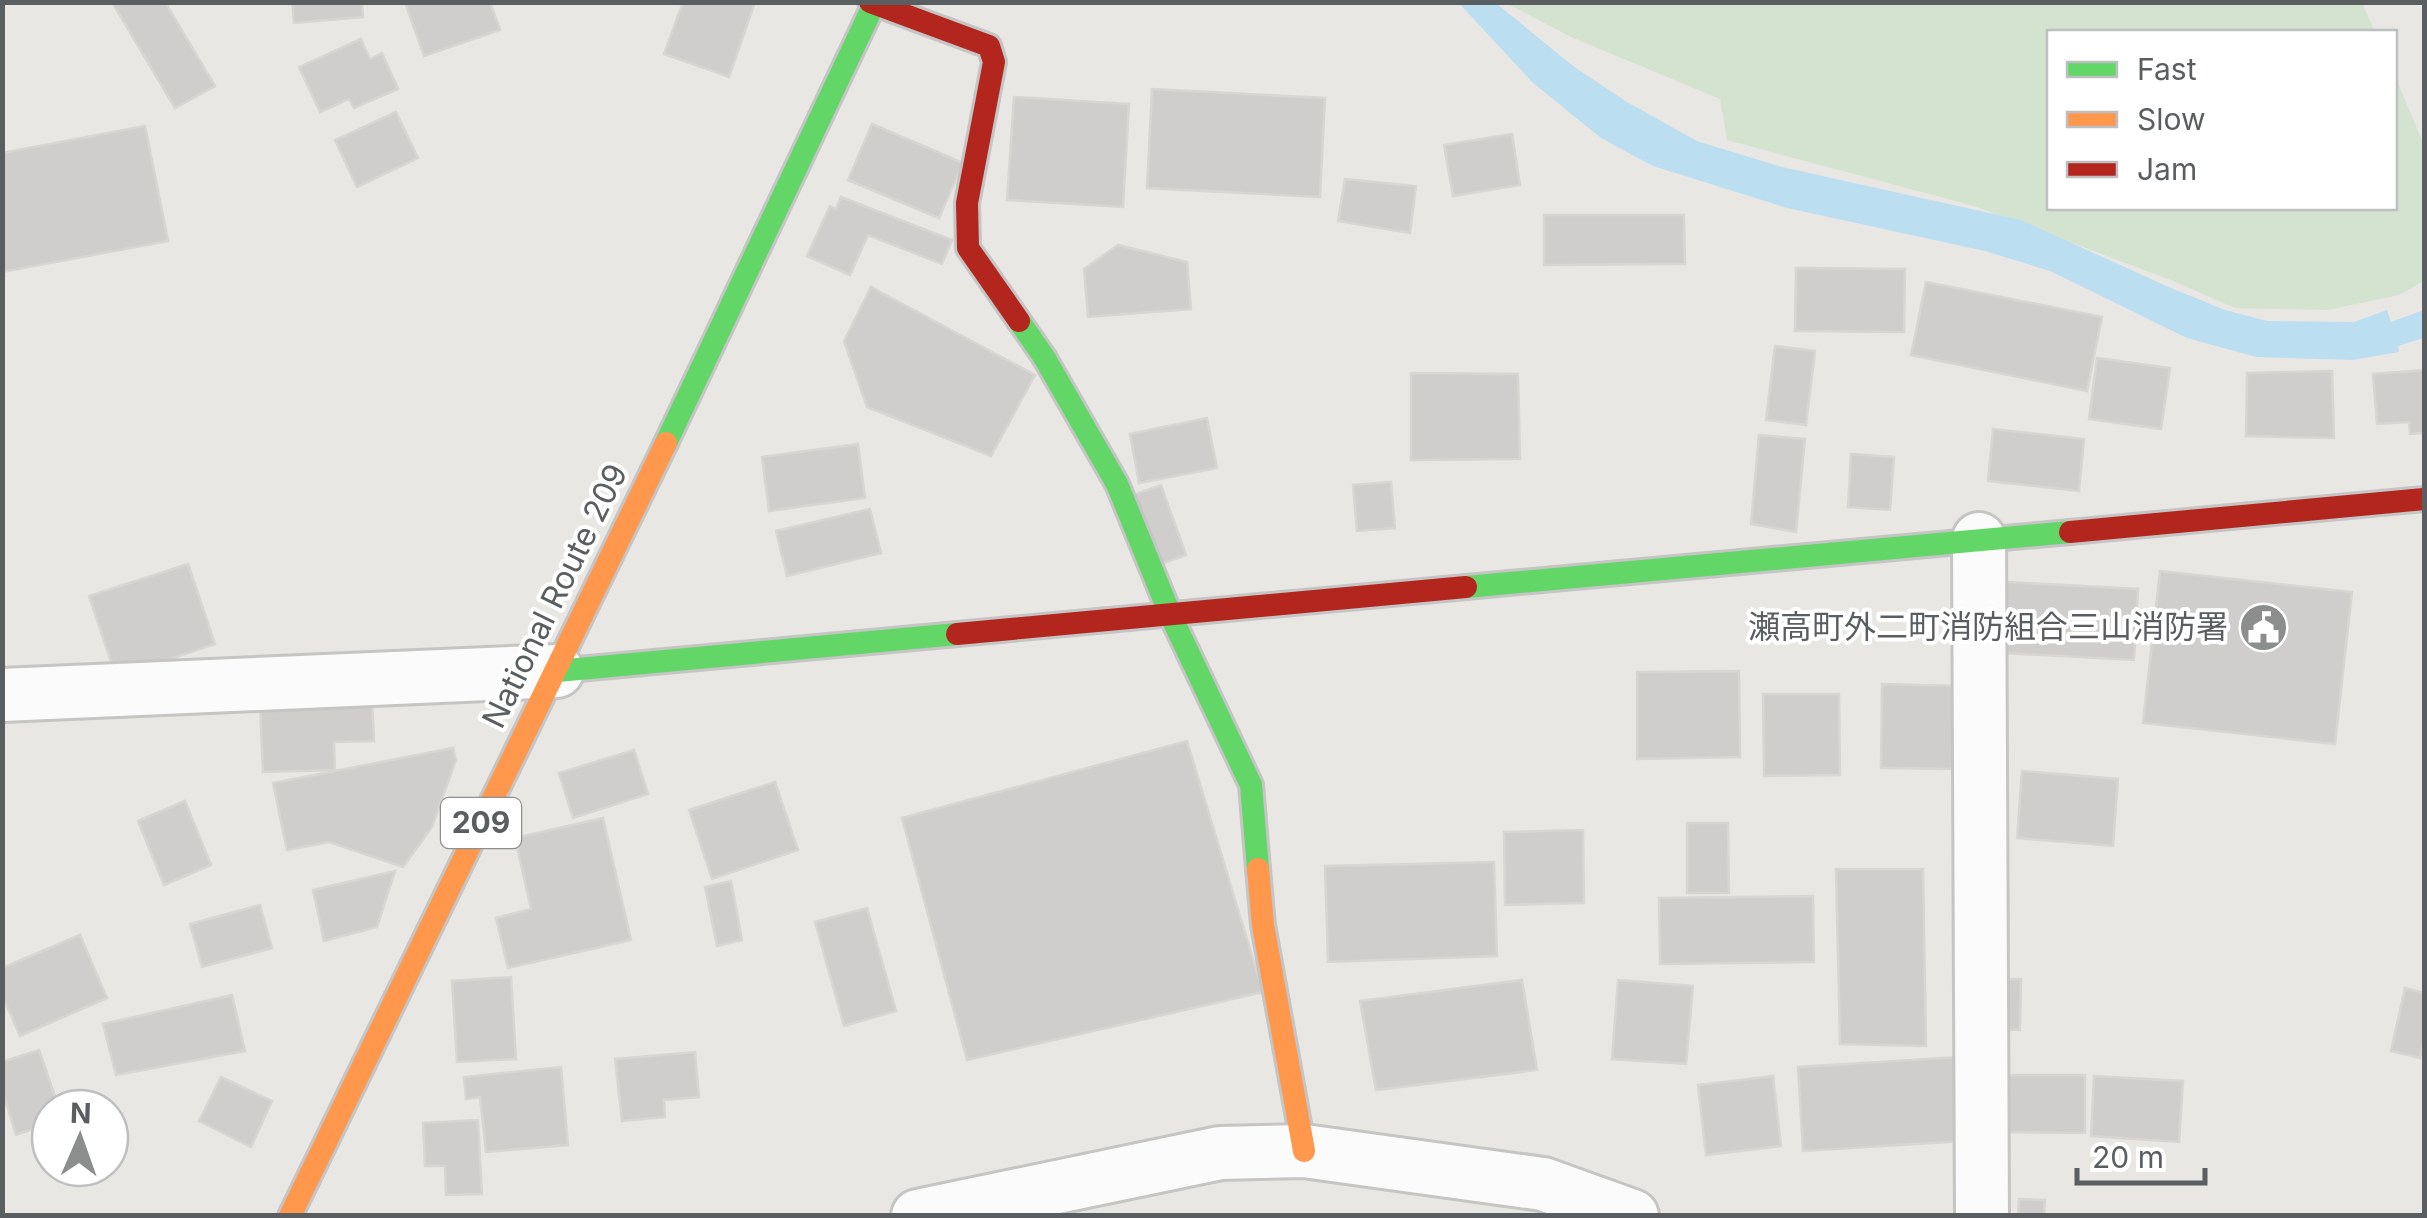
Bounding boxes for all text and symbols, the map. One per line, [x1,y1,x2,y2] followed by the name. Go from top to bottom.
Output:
[2047,30,2397,210] legend
[2137,51,2197,87] text: Fast
[2137,101,2206,137] text: Slow
[2137,151,2197,187] text: Jam
[474,457,635,734] street label: National Route 209
[2237,601,2289,653] public building icon: 瀬高町外二町消防組合三山消防署
[1748,607,2228,646] place label: 瀬高町外二町消防組合三山消防署
[441,798,521,848] road number: 209
[30,1088,130,1188] north arrow
[70,1096,92,1130] text: N
[2077,1123,2204,1185] scale bar
[2092,1139,2164,1175] text: 20 m

